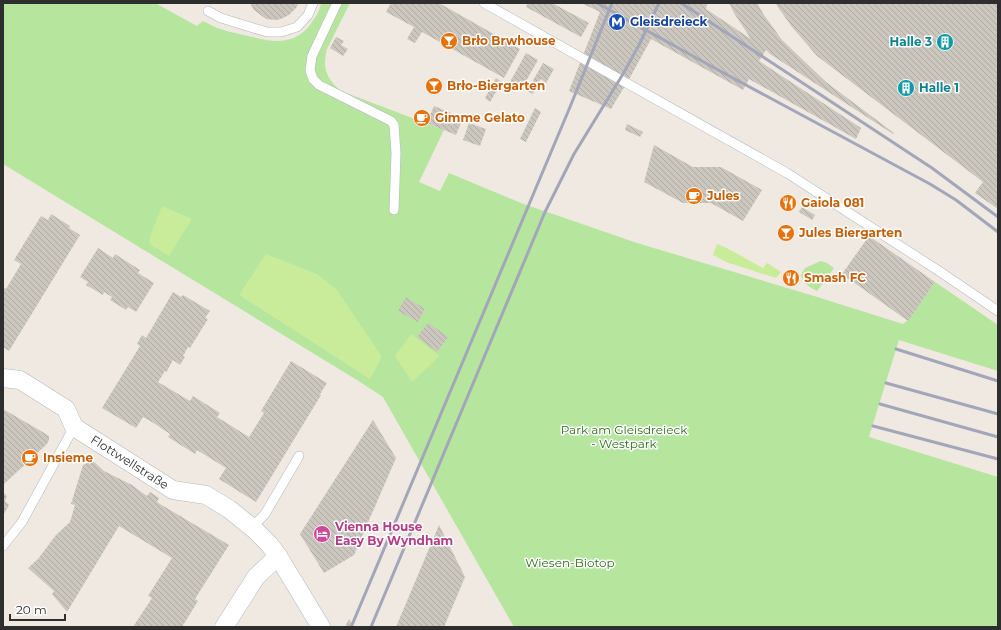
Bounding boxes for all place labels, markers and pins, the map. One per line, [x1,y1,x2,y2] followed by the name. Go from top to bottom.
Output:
[607,12,627,32] metro station icon: Gleisdreieck
[630,14,708,29] place label: Gleisdreieck
[439,31,459,51] bar icon: Brło Brwhouse
[935,32,955,52] building icon: Halle 3
[462,33,556,48] place label: Brło Brwhouse
[890,34,932,49] place label: Halle 3
[424,76,444,96] bar icon: Brło-Biergarten
[447,78,545,93] place label: Brło-Biergarten
[896,78,916,98] building icon: Halle 1
[919,80,959,95] place label: Halle 1
[412,108,432,128] cafe icon: Gimme Gelato
[435,110,525,125] place label: Gimme Gelato
[684,186,704,206] cafe icon: Jules
[706,188,740,203] place label: Jules
[778,193,798,213] restaurant icon: Gaiola 081
[801,195,864,210] place label: Gaiola 081
[776,223,796,243] bar icon: Jules Biergarten
[798,225,902,240] place label: Jules Biergarten
[781,268,801,288] restaurant icon: Smash FC
[804,270,866,285] place label: Smash FC
[20,448,40,468] cafe icon: Insieme
[43,450,93,465] place label: Insieme
[334,519,453,548] place label: Vienna House Easy By Wyndham
[312,524,332,544] hotel icon: Vienna House Easy By Wyndham

